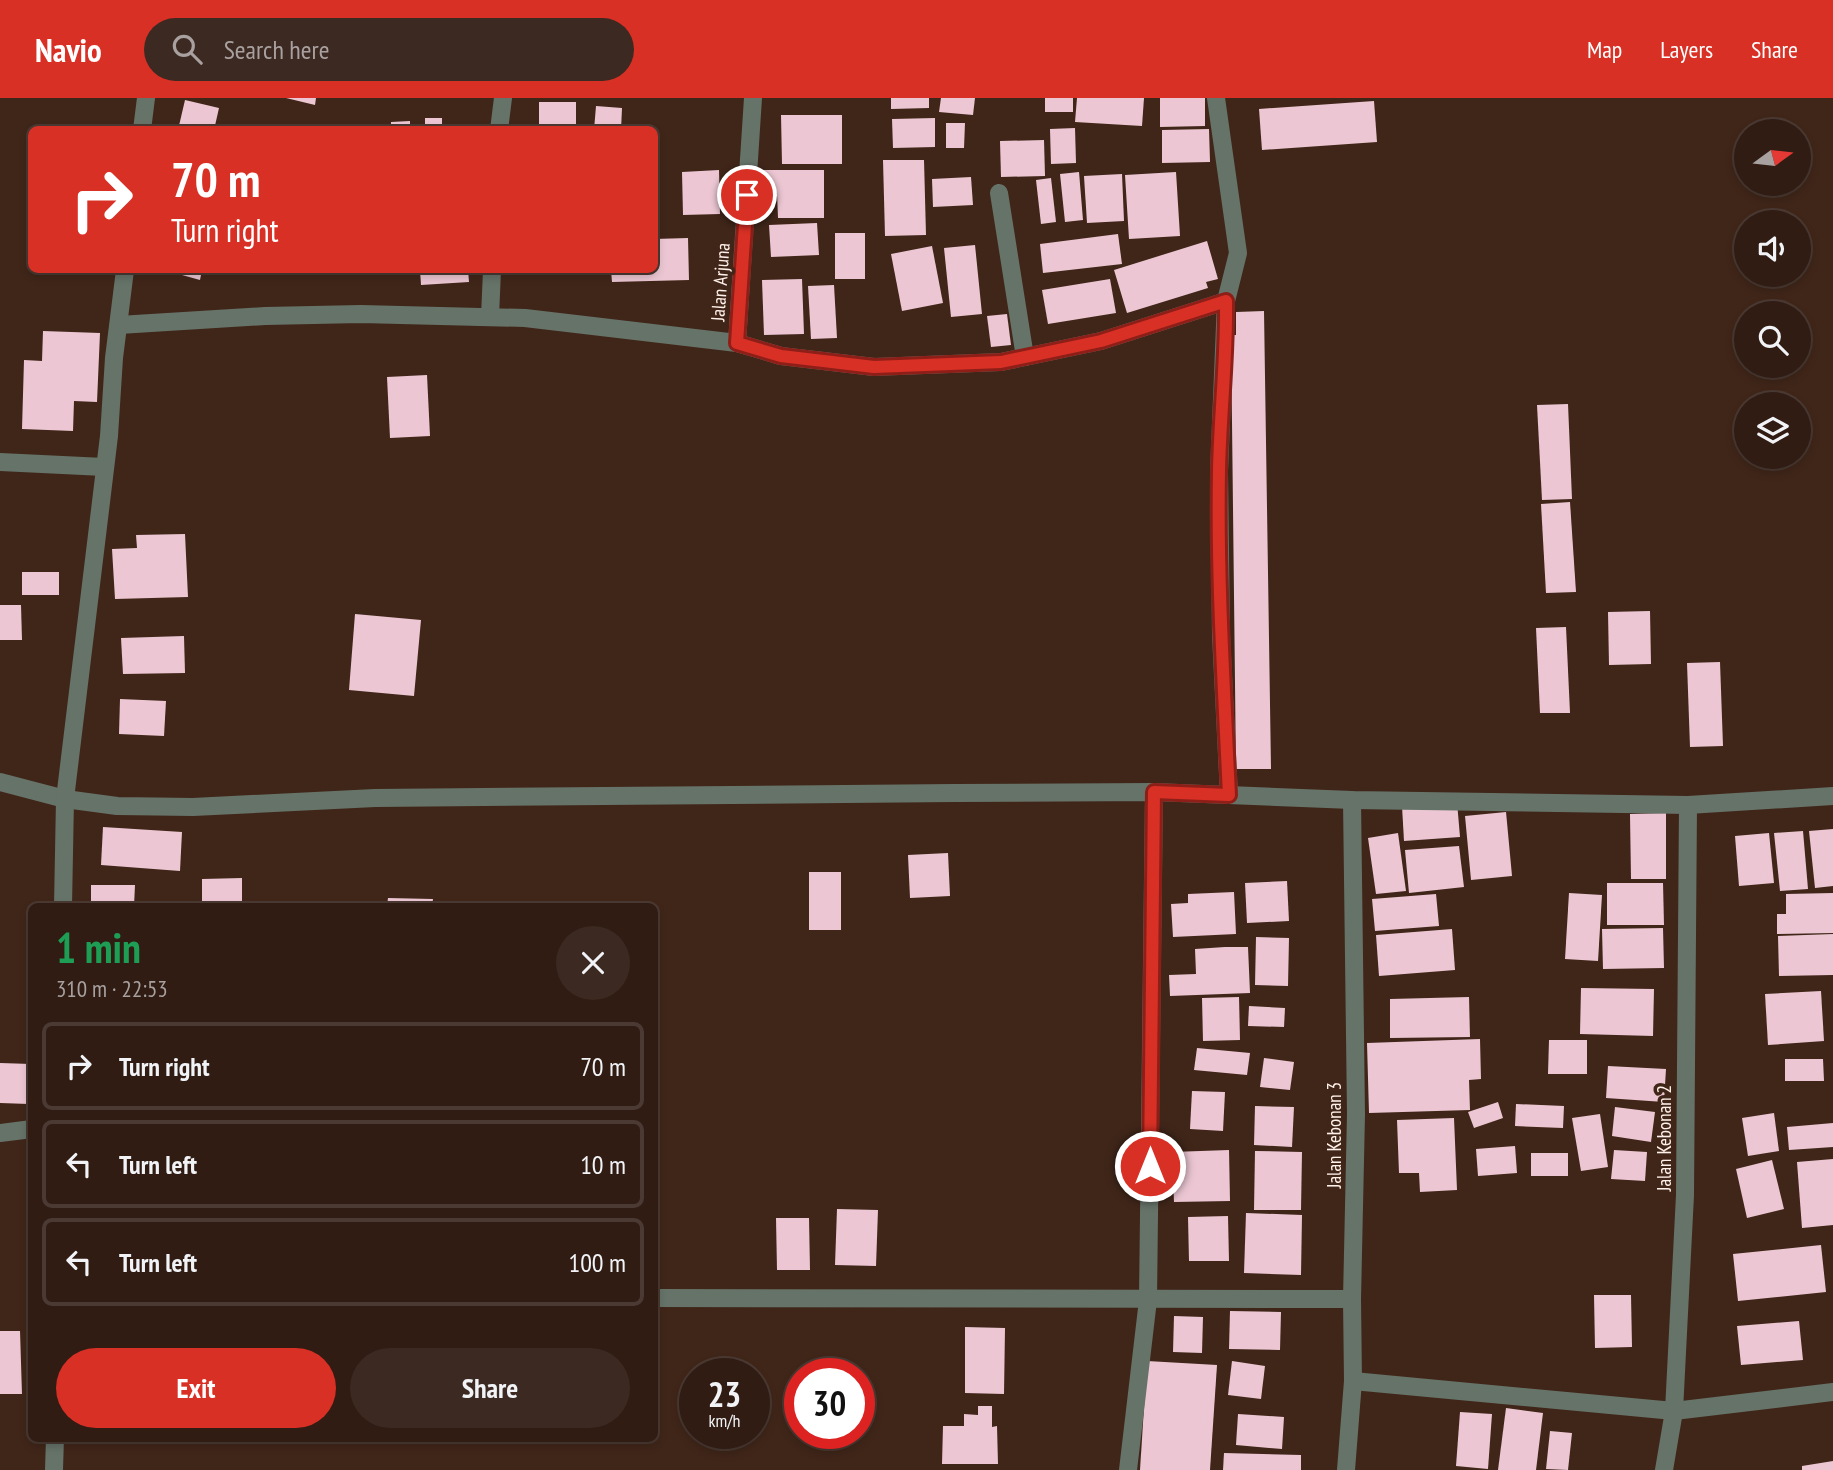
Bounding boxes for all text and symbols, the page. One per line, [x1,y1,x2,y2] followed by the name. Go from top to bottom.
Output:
[144,18,634,81] search box
[35,28,102,71] text: Navio
[168,30,206,68] icon: search
[224,33,329,66] text: Search here
[1587,34,1622,65] text: Map
[1660,34,1713,65] text: Layers
[1751,34,1798,65] text: Share
[1734,119,1811,196] north arrow
[1734,119,1811,469] map controls
[171,147,260,211] text: 70 m
[56,154,147,245] icon: right
[717,165,777,225] pin
[728,176,766,214] icon: arrive
[171,209,279,251] text: Turn right
[1734,210,1811,287] button: sound
[705,242,735,323] street label: Jalan Arjuna
[1734,301,1811,378] button: search
[1734,392,1811,469] button: layers
[56,920,141,975] text: 1 min
[556,926,630,1000] button: close
[56,974,168,1003] text: 310 m · 22:53
[60,1047,98,1085] icon: right
[119,1050,210,1083] text: Turn right
[580,1050,626,1083] text: 70 m
[1322,1082,1346,1189] street label: Jalan Kebonan 3
[1652,1085,1676,1192] street label: Jalan Kebonan 2
[1113,1129,1187,1203] position arrow
[60,1145,98,1183] icon: left
[119,1148,197,1181] text: Turn left
[580,1148,626,1181] text: 10 m
[60,1243,98,1281] icon: left
[119,1246,197,1279] text: Turn left
[568,1246,626,1279] text: 100 m
[56,1348,336,1428] button: Exit
[350,1348,630,1428] button: Share
[784,1358,875,1449] speed limit sign: 30
[708,1371,741,1417] text: 23
[709,1409,740,1432] text: km/h

